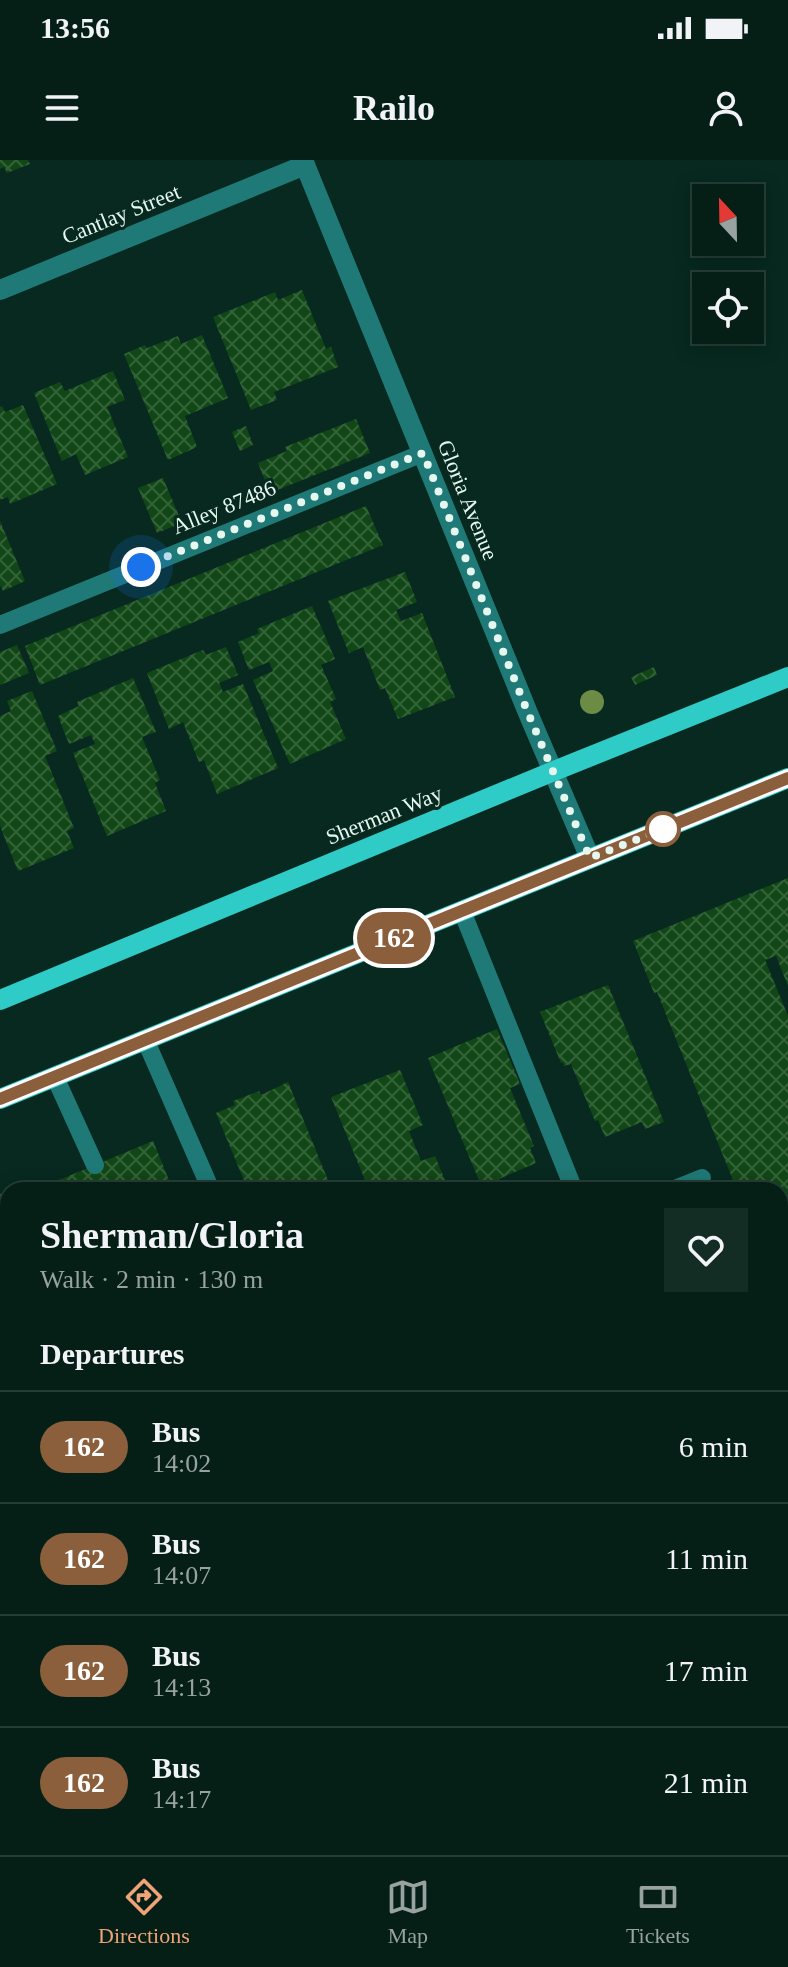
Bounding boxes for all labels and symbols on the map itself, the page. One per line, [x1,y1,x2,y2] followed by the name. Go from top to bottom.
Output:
[58,179,184,249] street label: Cantlay Street
[692,184,764,256] north arrow
[433,436,503,564] street label: Gloria Avenue
[169,475,279,539] street label: Alley 87486
[121,547,161,587] your location
[322,780,446,850] street label: Sherman Way
[646,812,680,846] unlabelled marker
[348,912,440,964] line badge: 162

